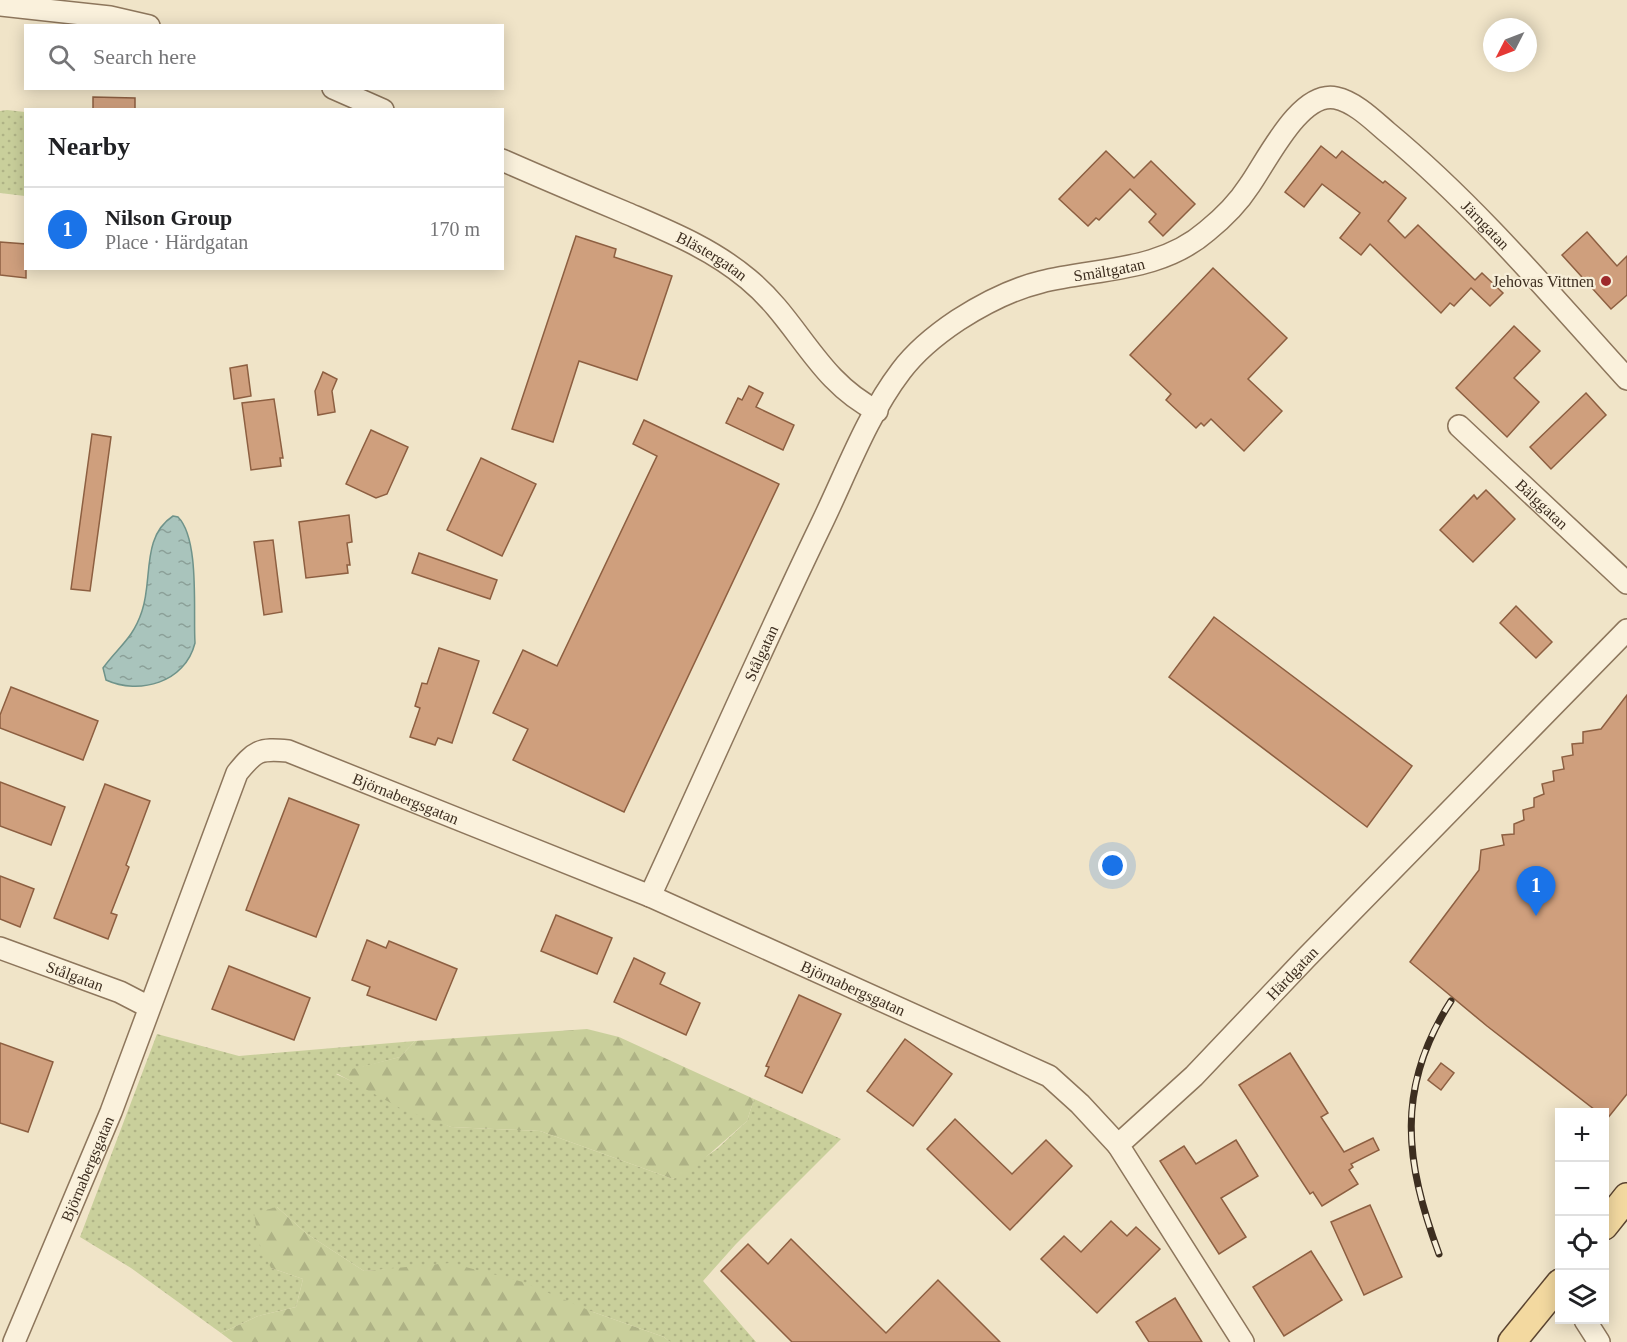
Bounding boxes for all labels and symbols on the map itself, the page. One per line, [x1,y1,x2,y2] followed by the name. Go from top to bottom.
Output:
[1483,18,1537,72] north arrow
[1458,197,1513,253] street label: Järngatan
[674,228,751,284] street label: Blästergatan
[1072,255,1146,284] street label: Smältgatan
[1493,273,1594,290] place label: Jehovas Vittnen
[1599,274,1613,288] marker: Jehovas Vittnen
[1513,475,1572,532] street label: Bälggatan
[741,622,781,684] street label: Stålgatan
[350,769,461,827] street label: Björnabergsgatan
[1098,851,1127,880] your location
[1516,866,1556,916] pin: 1
[1263,943,1321,1003] street label: Härdgatan
[44,957,106,994] street label: Stålgatan
[798,957,908,1019] street label: Björnabergsgatan
[57,1114,117,1224] street label: Björnabergsgatan

